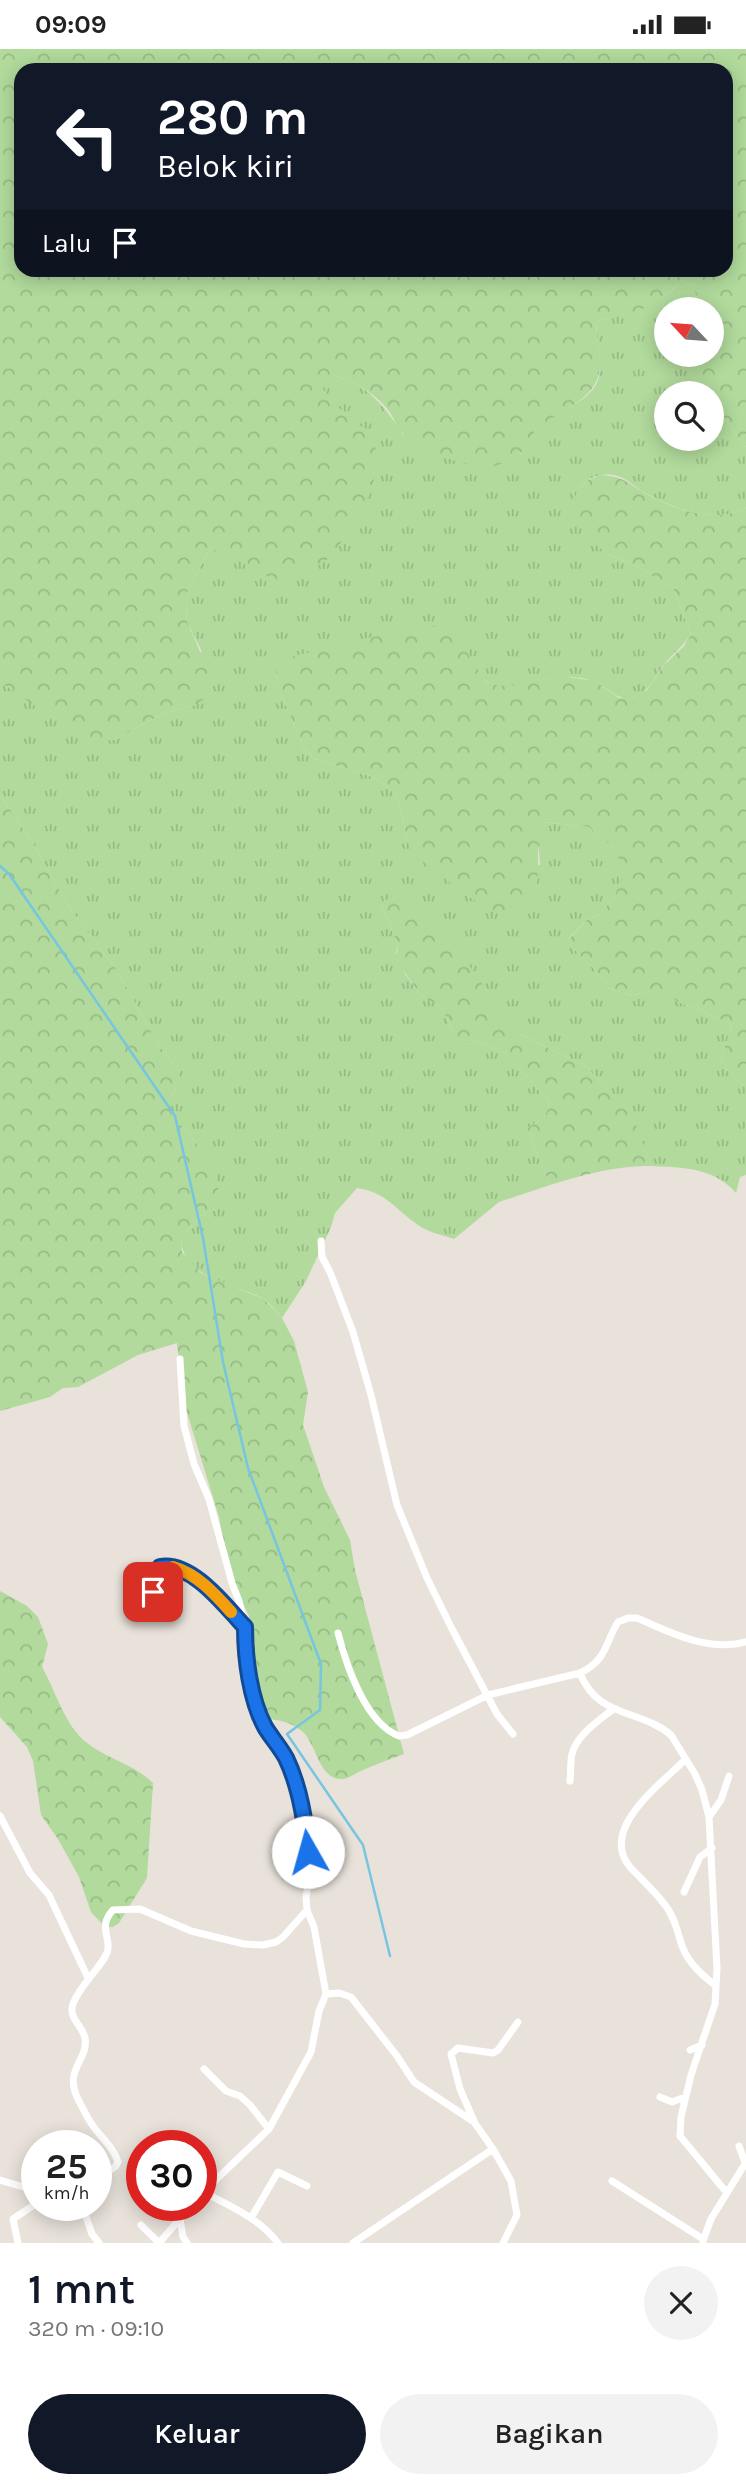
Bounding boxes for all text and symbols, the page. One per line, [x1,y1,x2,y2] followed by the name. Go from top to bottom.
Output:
[35,9,107,40] text: 09:09
[157,89,308,146] text: 280 m
[42,91,133,182] icon: left
[157,148,294,185] text: Belok kiri
[106,224,144,262] icon: arrive
[42,228,92,259] text: Lalu
[654,297,724,367] north arrow
[654,297,724,451] map controls
[654,381,724,451] button: search
[123,1562,183,1622] pin
[134,1573,172,1611] icon: arrive
[271,1815,345,1889] position arrow
[126,2130,217,2221] speed limit sign: 30
[46,2146,87,2187] text: 25
[44,2182,89,2204] text: km/h
[28,2264,135,2314] text: 1 mnt
[644,2266,718,2340] button: close
[28,2315,164,2342] text: 320 m · 09:10
[28,2394,366,2474] button: Keluar
[380,2394,718,2474] button: Bagikan

